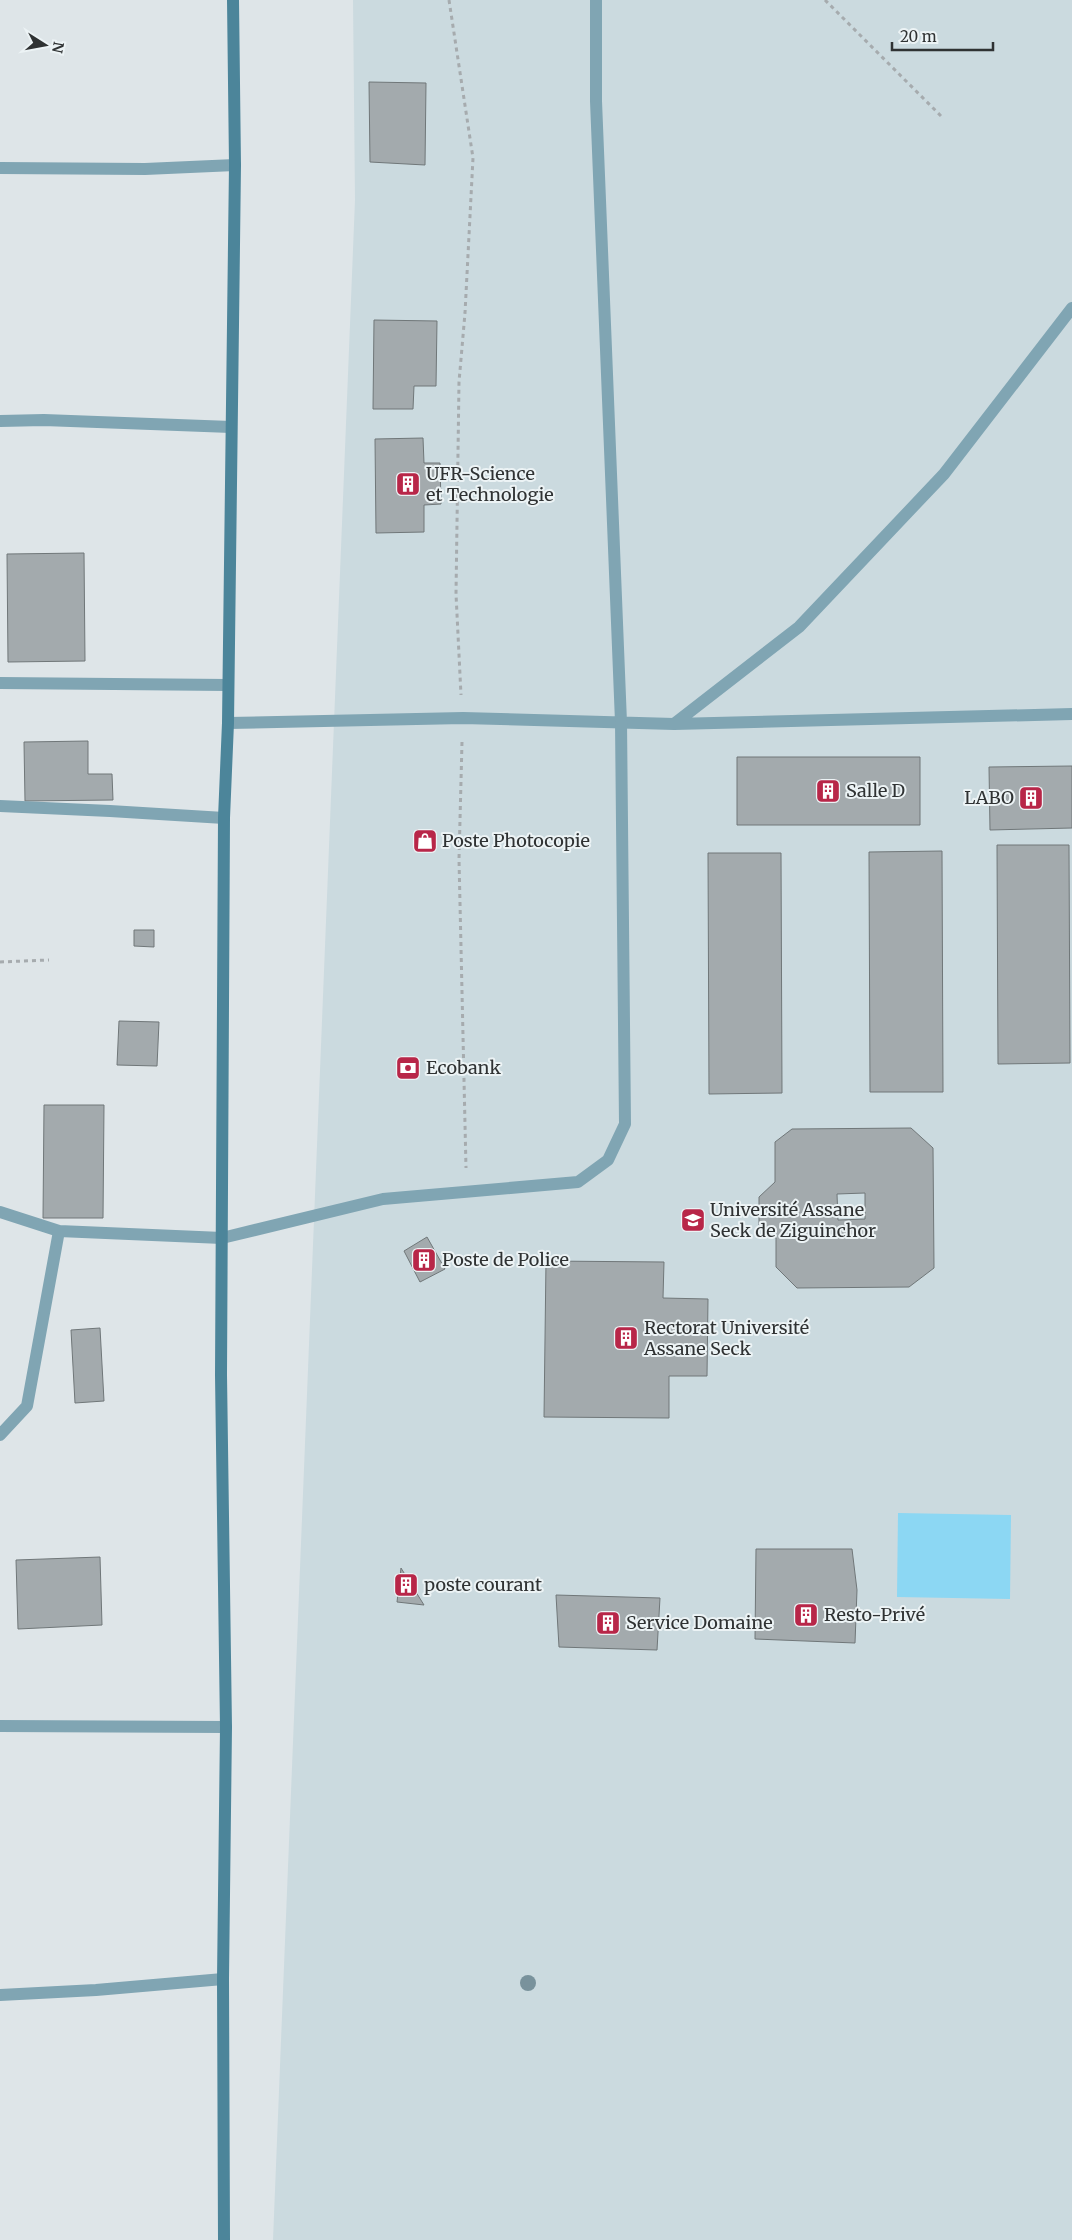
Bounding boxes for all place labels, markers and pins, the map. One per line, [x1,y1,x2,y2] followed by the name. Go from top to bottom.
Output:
[426,462,554,506] place label: UFR-Science et Technologie
[395,471,421,497] building icon: UFR-Science et Technologie
[815,778,841,804] building icon: Salle D
[846,779,905,802] place label: Salle D
[1018,785,1044,811] building icon: LABO
[964,786,1014,809] place label: LABO
[412,828,438,854] shop icon: Poste Photocopie
[442,829,590,852] place label: Poste Photocopie
[395,1055,421,1081] bank icon: Ecobank
[426,1056,502,1079] place label: Ecobank
[710,1198,876,1242] place label: Université Assane Seck de Ziguinchor
[680,1207,706,1233] school or university icon: Université Assane Seck de Ziguinchor
[411,1247,437,1273] building icon: Poste de Police
[442,1248,569,1271] place label: Poste de Police
[643,1316,809,1360] place label: Rectorat Université Assane Seck
[613,1325,639,1351] building icon: Rectorat Université Assane Seck
[393,1572,419,1598] building icon: poste courant
[424,1573,542,1596] place label: poste courant
[793,1602,819,1628] building icon: Resto-Privé
[824,1603,925,1626] place label: Resto-Privé
[595,1610,621,1636] building icon: Service Domaine
[626,1611,773,1634] place label: Service Domaine

